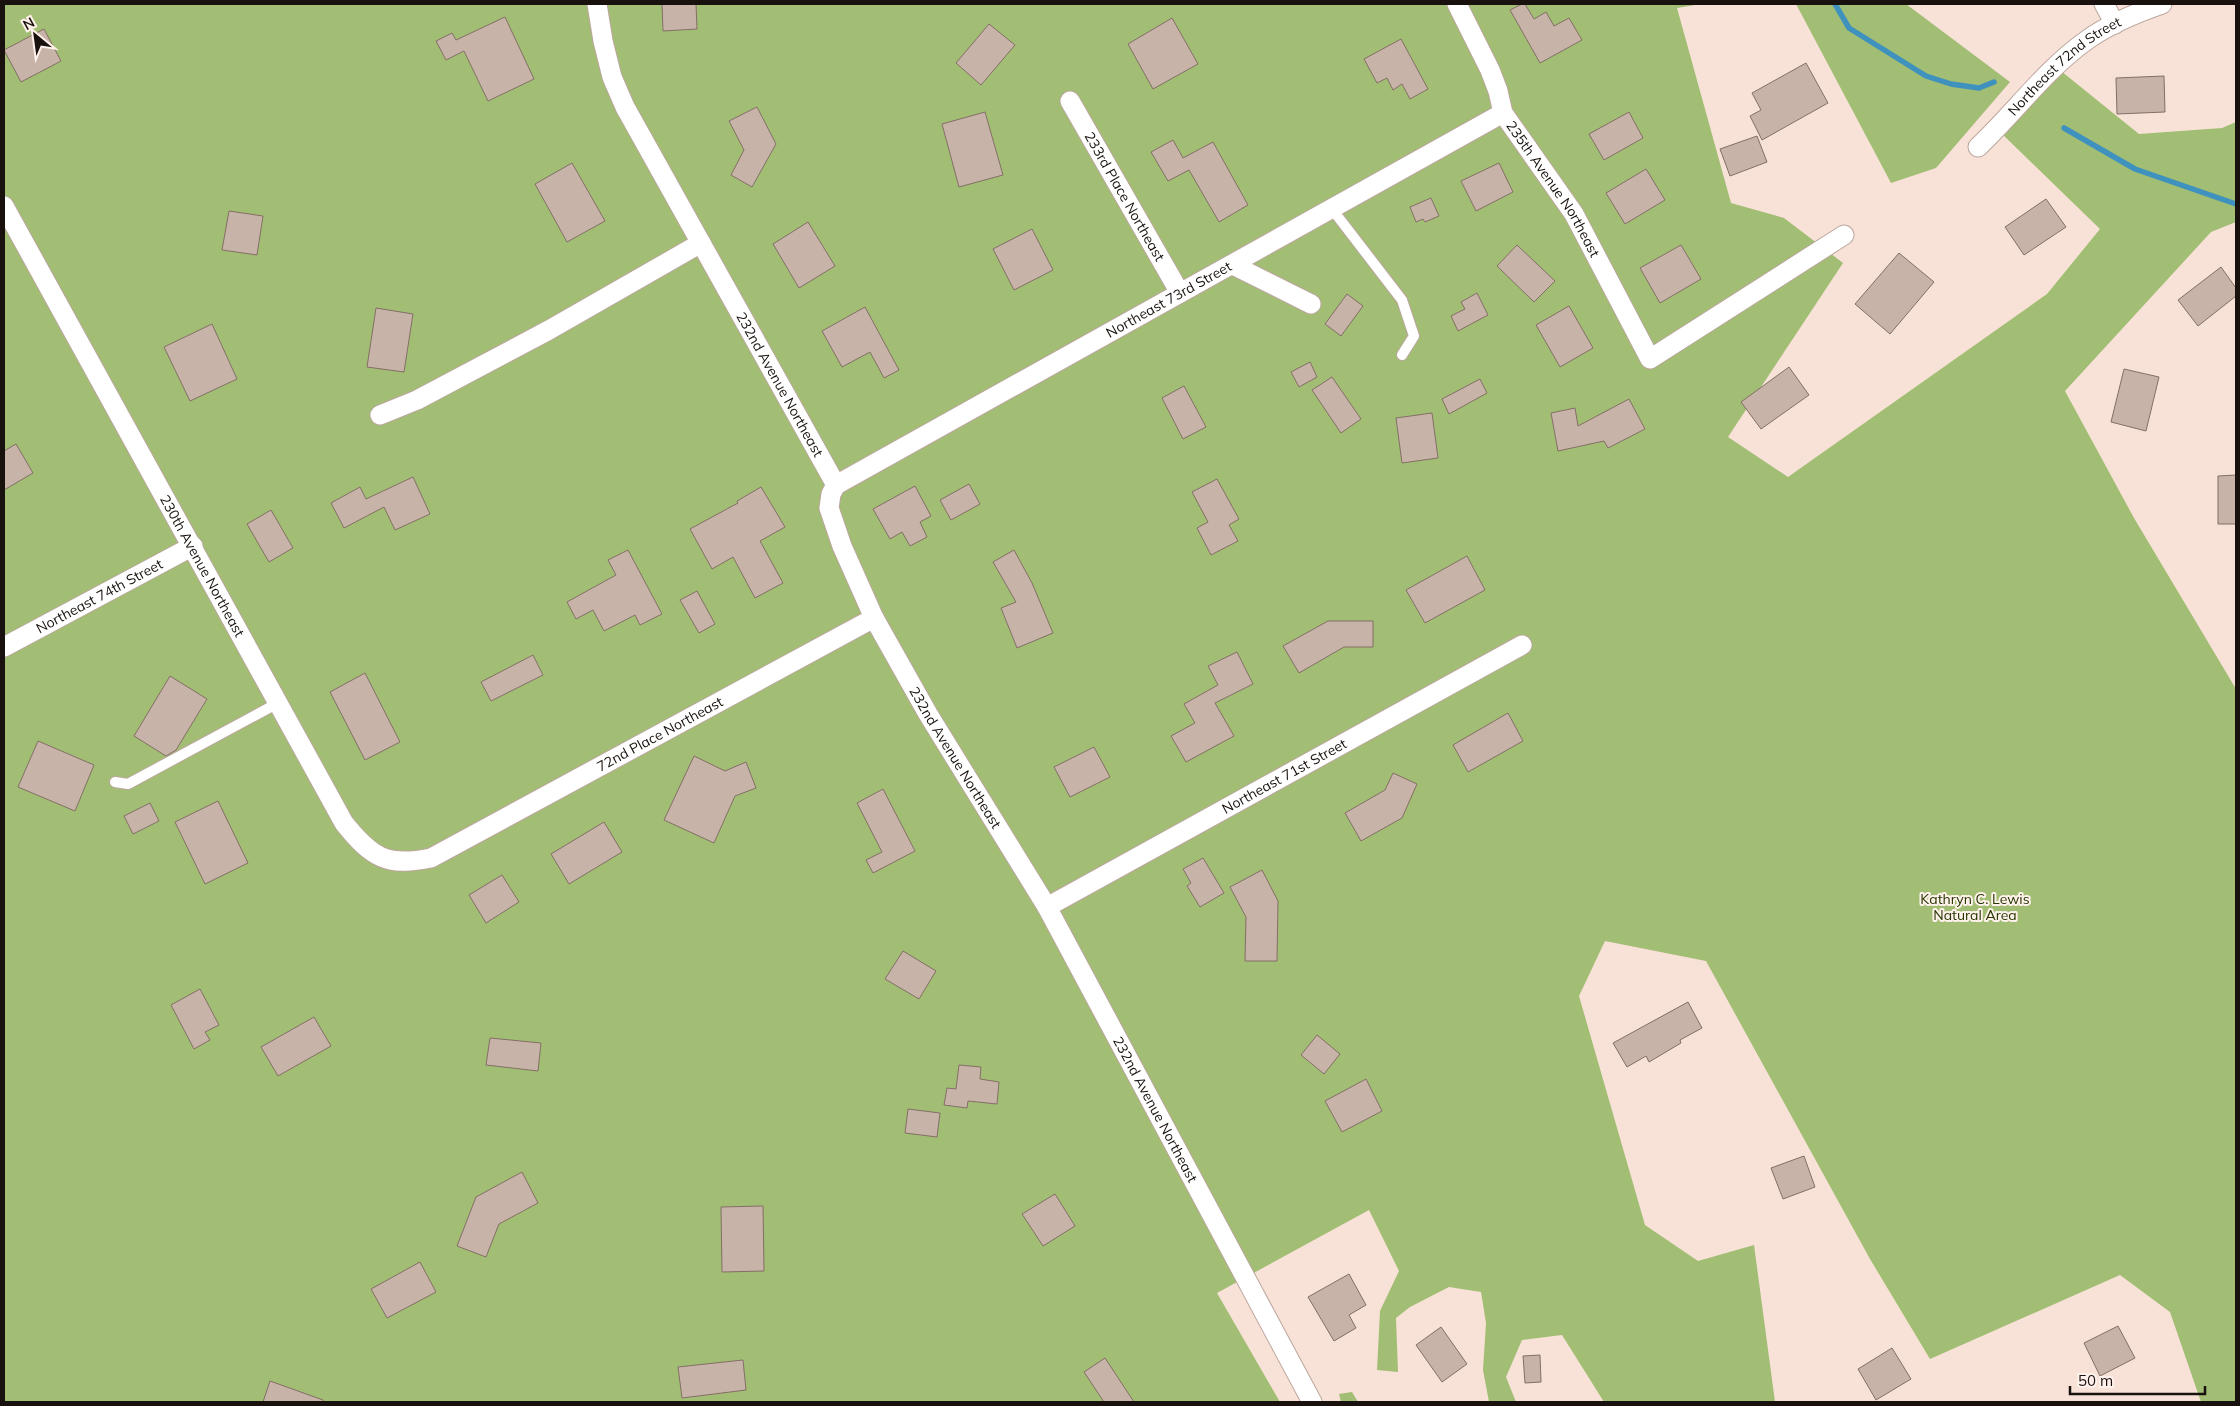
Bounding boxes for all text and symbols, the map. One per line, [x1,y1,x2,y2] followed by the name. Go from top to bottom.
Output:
[10,10,60,60] north arrow
[20,13,38,34] text: N
[2004,13,2124,120] street label: Northeast 72nd Street
[1502,117,1604,260] street label: 235th Avenue Northeast
[1081,129,1169,264] street label: 233rd Place Northeast
[1103,257,1235,342] street label: Northeast 73rd Street
[732,309,827,460] street label: 232nd Avenue Northeast
[156,492,249,640] street label: 230th Avenue Northeast
[33,555,166,637] street label: Northeast 74th Street
[905,683,1005,832] street label: 232nd Avenue Northeast
[594,693,726,776] street label: 72nd Place Northeast
[1219,734,1350,818] street label: Northeast 71st Street
[1920,890,2030,924] park label: Kathryn C. Lewis Natural Area
[1109,1033,1202,1185] street label: 232nd Avenue Northeast
[2070,1364,2205,1396] scale bar
[2078,1371,2113,1390] text: 50 m

